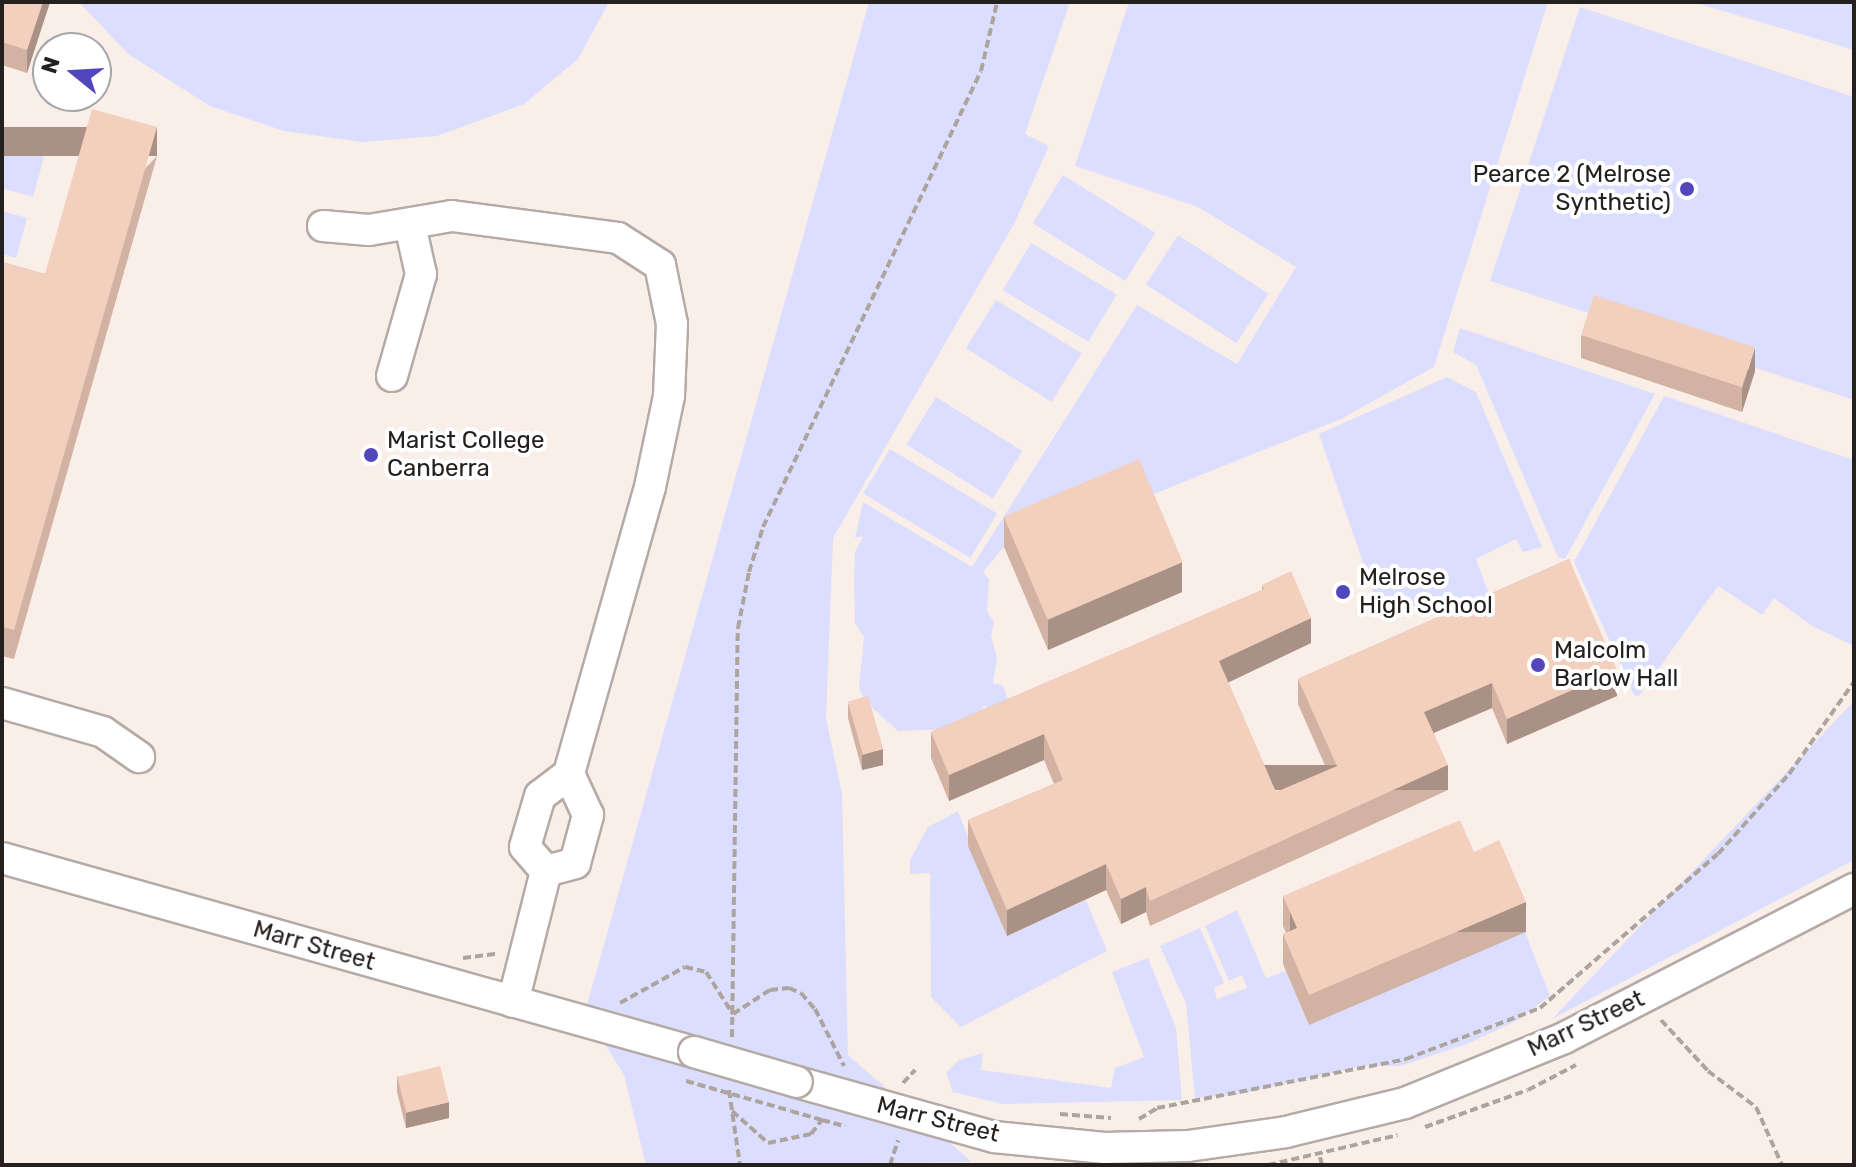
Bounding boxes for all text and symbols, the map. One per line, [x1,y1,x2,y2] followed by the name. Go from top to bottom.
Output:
[32,32,112,112] north arrow
[35,53,66,77] text: N
[1473,161,1671,217] place label: Pearce 2 (Melrose Synthetic)
[1678,180,1696,198] marker: Pearce 2 (Melrose Synthetic)
[387,427,544,483] place label: Marist College Canberra
[362,446,380,464] marker: Marist College Canberra
[1359,564,1493,620] place label: Melrose High School
[1334,583,1352,601] marker: Melrose High School
[1554,637,1679,693] place label: Malcolm Barlow Hall
[1529,656,1547,674] marker: Malcolm Barlow Hall
[250,915,378,977] street label: Marr Street
[1523,984,1649,1064] street label: Marr Street
[873,1091,1003,1149] street label: Marr Street

